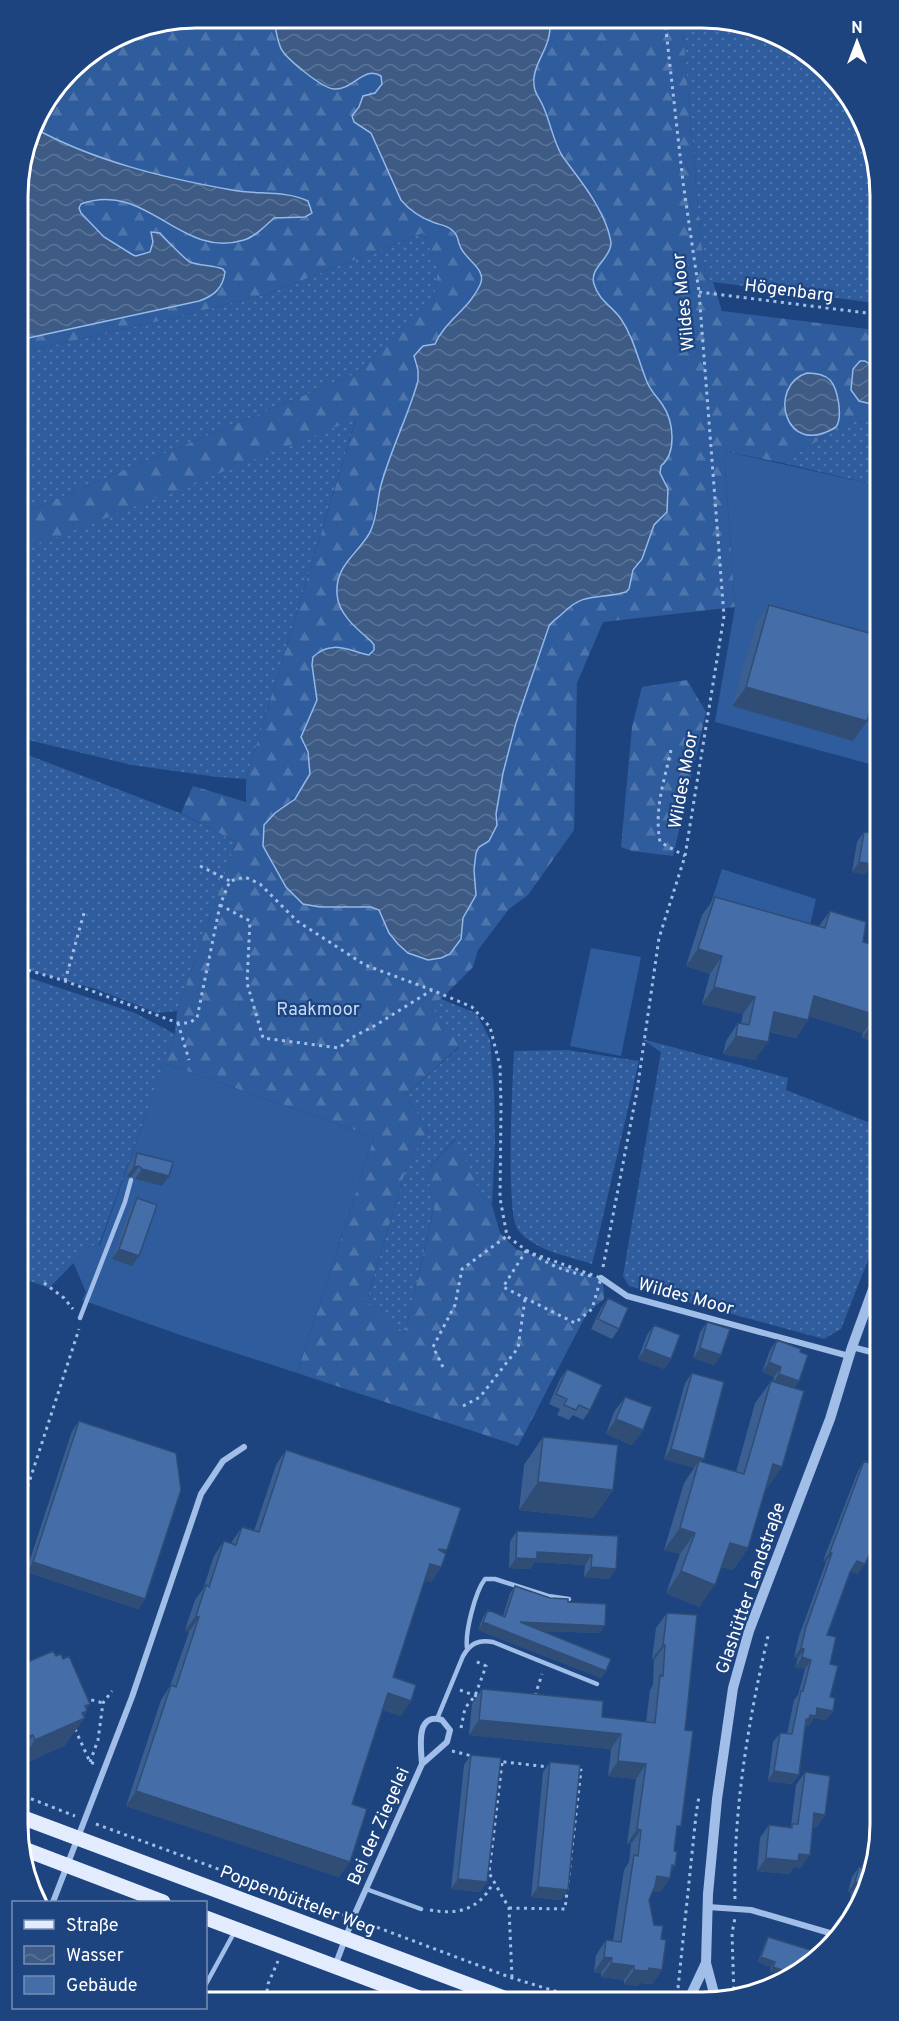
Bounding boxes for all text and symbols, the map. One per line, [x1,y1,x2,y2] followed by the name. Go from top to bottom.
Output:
[827,12,887,72] north arrow
[851,19,863,39] text: N
[668,252,701,352] street label: Wildes Moor
[743,275,835,308] street label: Högenbarg
[665,730,704,831] street label: Wildes Moor
[276,999,360,1022] park label: Raakmoor
[635,1274,736,1321] street label: Wildes Moor
[711,1500,792,1677] street label: Glashütter Landstraße
[343,1764,416,1889] street label: Bei der Ziegelei
[216,1861,379,1942] street label: Poppenbütteler Weg
[12,1901,207,2009] legend
[66,1915,118,1938] text: Straße
[66,1945,124,1968] text: Wasser
[66,1975,138,1998] text: Gebäude

